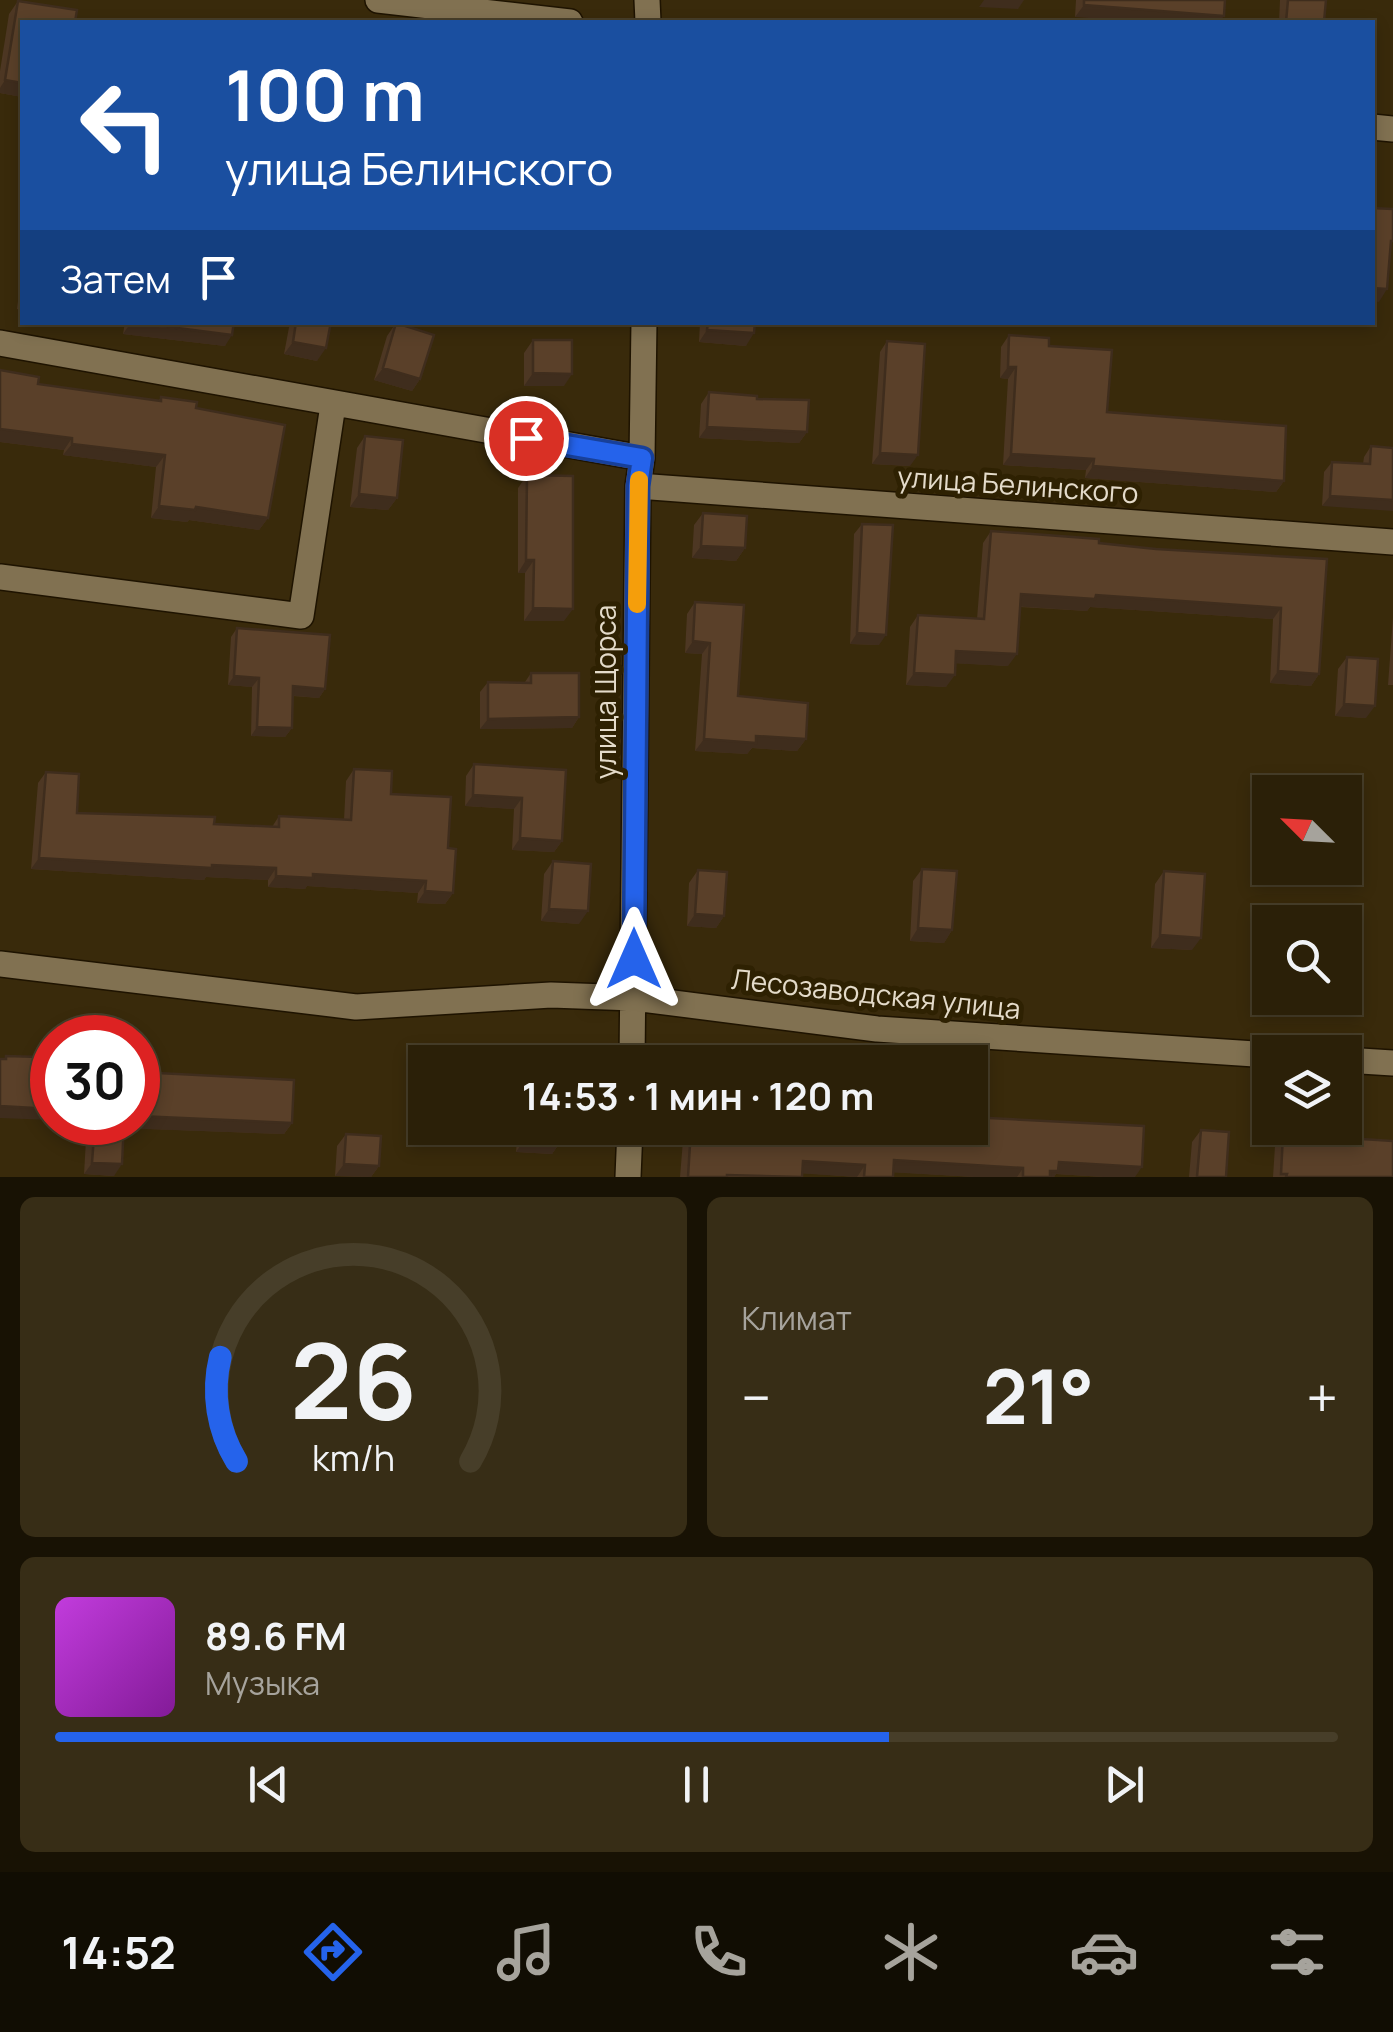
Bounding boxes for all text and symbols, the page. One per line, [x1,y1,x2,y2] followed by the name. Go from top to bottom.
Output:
[225,46,425,142] text: 100 m
[60,60,190,190] icon: left
[225,137,613,199] text: улица Белинского
[191,250,246,305] icon: arrive
[60,252,171,304] text: Затем
[484,396,569,481] pin
[499,411,554,466] icon: arrive
[896,457,1140,511] street label: улица Белинского
[586,605,624,779] street label: улица Щорса
[1252,775,1362,885] north arrow
[1252,775,1362,1145] map controls
[1252,905,1362,1015] button: search
[582,907,686,1011] position arrow
[730,959,1023,1027] street label: Лесозаводская улица
[30,1015,160,1145] speed limit sign: 30
[1252,1035,1362,1145] button: layers
[522,1069,874,1121] text: 14:53 · 1 мин · 120 m
[742,1296,852,1340] text: Климат
[290,1308,417,1450] text: 26
[983,1344,1094,1447] text: 21°
[742,1359,771,1435] text: −
[1306,1359,1338,1435] text: +
[312,1433,395,1482] text: km/h
[205,1609,347,1661] text: 89.6 FM
[205,1661,320,1705] text: Музыка
[241,1757,296,1812] icon: previous
[669,1757,724,1812] icon: pause
[1097,1757,1152,1812] icon: next
[298,1917,368,1987] icon: directions
[491,1917,561,1987] icon: music
[684,1917,754,1987] icon: phone
[876,1917,946,1987] icon: climate
[1069,1917,1139,1987] icon: car
[1262,1917,1332,1987] icon: filters
[61,1921,176,1983] text: 14:52

